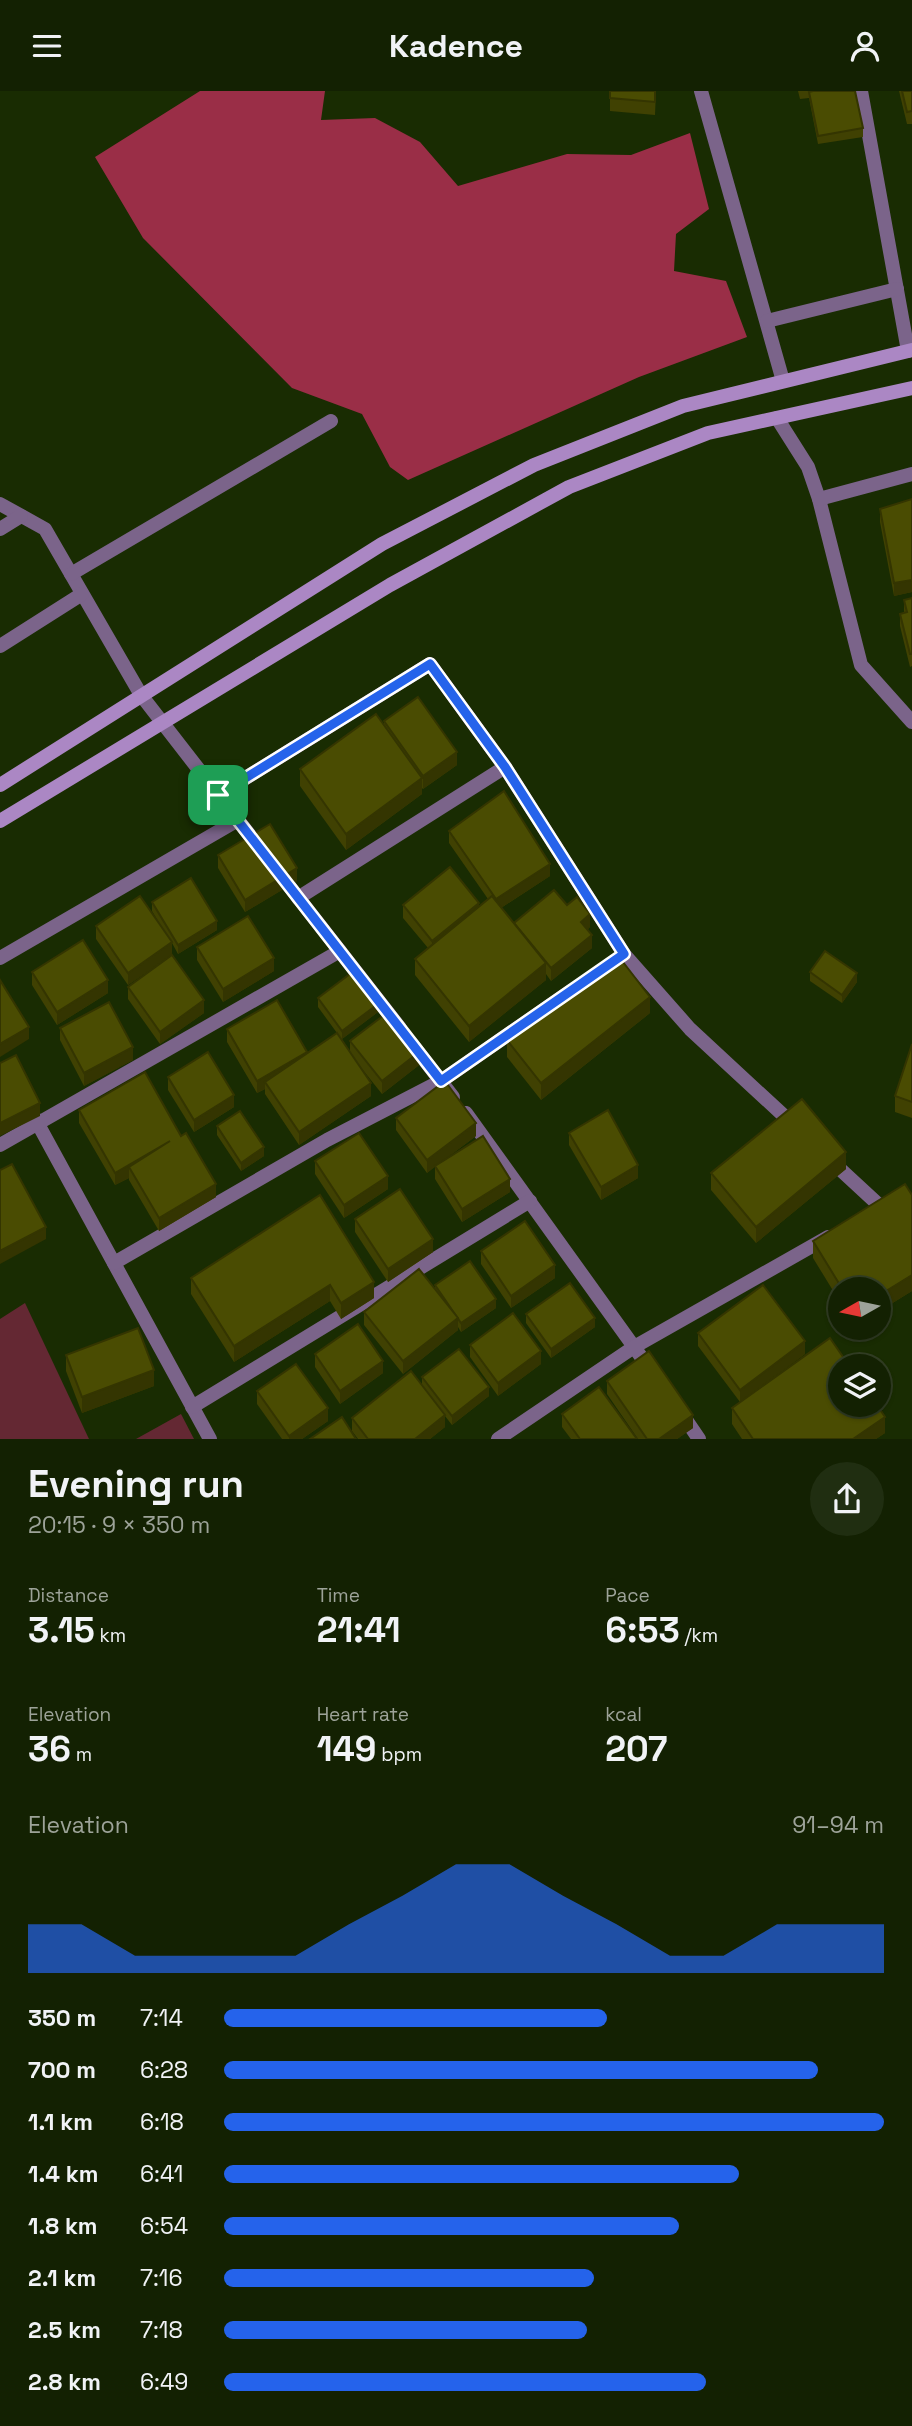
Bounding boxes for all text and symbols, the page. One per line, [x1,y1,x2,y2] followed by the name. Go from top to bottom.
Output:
[389,26,523,66] text: Kadence
[28,27,66,65] icon: menu
[846,27,884,65] icon: person
[188,765,248,825] pin
[199,776,237,814] icon: arrive
[828,1277,891,1341] north arrow
[828,1277,891,1417] map controls
[828,1354,891,1417] button: layers
[28,1460,244,1508] text: Evening run
[810,1462,884,1536] button: share
[28,1510,210,1540] text: 20:15 · 9 × 350 m
[28,1583,109,1608] text: Distance
[317,1583,360,1608] text: Time
[605,1583,650,1608] text: Pace
[28,1608,95,1652] text: 3.15
[317,1608,400,1652] text: 21:41
[605,1608,680,1652] text: 6:53
[95,1623,126,1648] text: km
[680,1623,718,1648] text: /km
[28,1702,111,1727] text: Elevation
[317,1702,409,1727] text: Heart rate
[605,1702,642,1727] text: kcal
[28,1727,71,1771] text: 36
[317,1727,376,1771] text: 149
[605,1727,668,1771] text: 207
[71,1742,92,1767] text: m
[376,1742,422,1767] text: bpm
[28,1810,129,1840] text: Elevation
[792,1810,884,1840] text: 91–94 m
[28,2003,96,2033] text: 350 m
[140,2003,183,2033] text: 7:14
[28,2055,96,2085] text: 700 m
[140,2055,188,2085] text: 6:28
[28,2107,93,2137] text: 1.1 km
[140,2107,184,2137] text: 6:18
[28,2159,98,2189] text: 1.4 km
[140,2159,183,2189] text: 6:41
[28,2211,98,2241] text: 1.8 km
[140,2211,188,2241] text: 6:54
[28,2263,96,2293] text: 2.1 km
[140,2263,182,2293] text: 7:16
[28,2315,101,2345] text: 2.5 km
[140,2315,183,2345] text: 7:18
[28,2367,101,2397] text: 2.8 km
[140,2367,188,2397] text: 6:49

